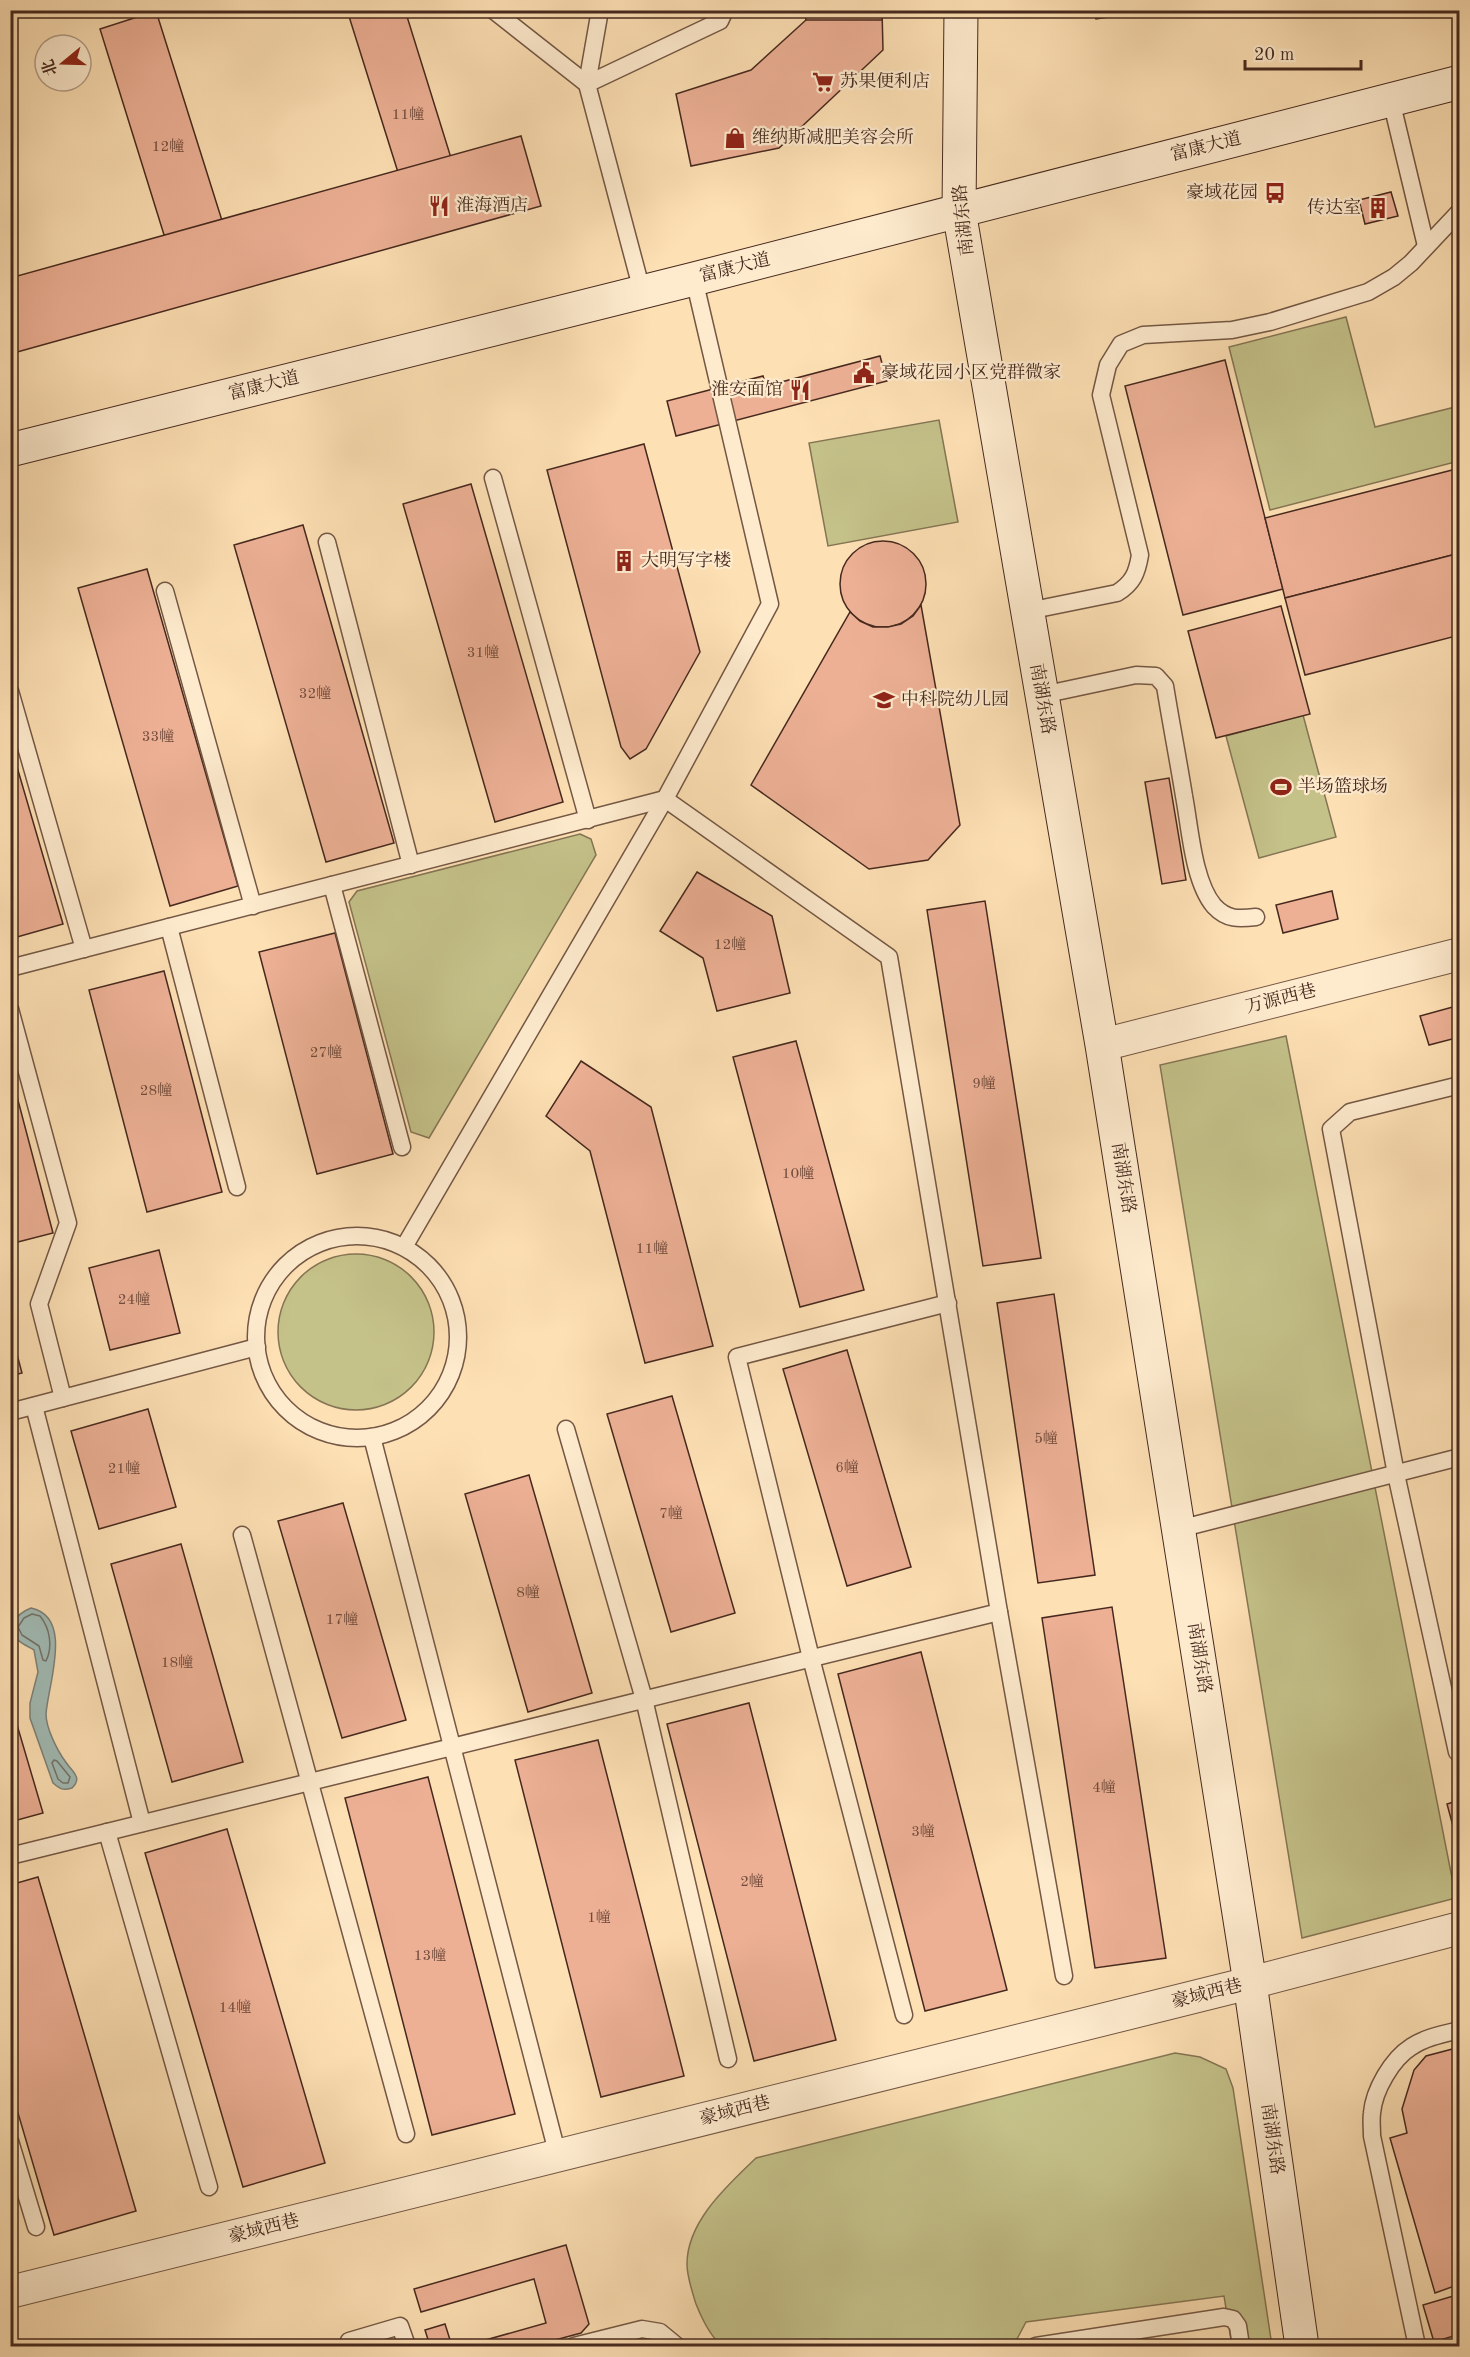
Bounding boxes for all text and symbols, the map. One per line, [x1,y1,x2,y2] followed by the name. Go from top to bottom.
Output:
[33,33,93,93] north arrow
[1245,33,1360,71] scale bar
[1254,46,1294,64] text: 20 m
[39,57,61,78] text: 北
[811,70,835,94] supermarket icon: 苏果便利店
[840,71,930,91] place label: 苏果便利店
[392,106,424,123] house number: 11幢
[723,126,747,150] shop icon: 维纳斯减肥美容会所
[752,127,914,147] place label: 维纳斯减肥美容会所
[1168,128,1243,164] street label: 富康大道
[152,138,184,155] house number: 12幢
[1263,181,1287,205] bus stop icon: 豪域花园
[1186,182,1258,202] place label: 豪域花园
[949,183,977,257] street label: 南湖东路
[427,194,451,218] restaurant icon: 淮海酒店
[456,195,528,215] place label: 淮海酒店
[1366,196,1390,220] building icon: 传达室
[1307,197,1361,217] place label: 传达室
[697,249,772,285] street label: 富康大道
[852,361,876,385] public building icon: 豪域花园小区党群微家
[881,362,1061,382] place label: 豪域花园小区党群微家
[226,367,301,403] street label: 富康大道
[788,378,812,402] restaurant icon: 淮安面馆
[711,379,783,399] place label: 淮安面馆
[612,549,636,573] building icon: 大明写字楼
[641,550,731,570] place label: 大明写字楼
[467,644,499,661] house number: 31幢
[1027,662,1059,736] street label: 南湖东路
[299,685,331,702] house number: 32幢
[872,688,896,712] school or university icon: 中科院幼儿园
[901,689,1009,709] place label: 中科院幼儿园
[142,728,174,745] house number: 33幢
[1269,775,1293,799] sports icon: 半场篮球场
[1298,776,1388,796] place label: 半场篮球场
[714,936,746,953] house number: 12幢
[1243,980,1318,1016] street label: 万源西巷
[310,1044,342,1061] house number: 27幢
[972,1075,996,1092] house number: 9幢
[140,1082,172,1099] house number: 28幢
[1108,1141,1139,1215] street label: 南湖东路
[782,1165,814,1182] house number: 10幢
[636,1240,668,1257] house number: 11幢
[118,1291,150,1308] house number: 24幢
[1034,1430,1058,1447] house number: 5幢
[835,1459,859,1476] house number: 6幢
[108,1460,140,1477] house number: 21幢
[659,1505,683,1522] house number: 7幢
[516,1584,540,1601] house number: 8幢
[326,1611,358,1628] house number: 17幢
[1184,1621,1215,1695] street label: 南湖东路
[161,1654,193,1671] house number: 18幢
[1092,1779,1116,1796] house number: 4幢
[911,1823,935,1840] house number: 3幢
[740,1873,764,1890] house number: 2幢
[587,1909,611,1926] house number: 1幢
[414,1947,446,1964] house number: 13幢
[1169,1975,1244,2011] street label: 豪域西巷
[219,1999,251,2016] house number: 14幢
[697,2092,772,2128] street label: 豪域西巷
[1258,2102,1288,2176] street label: 南湖东路
[226,2210,301,2246] street label: 豪域西巷

